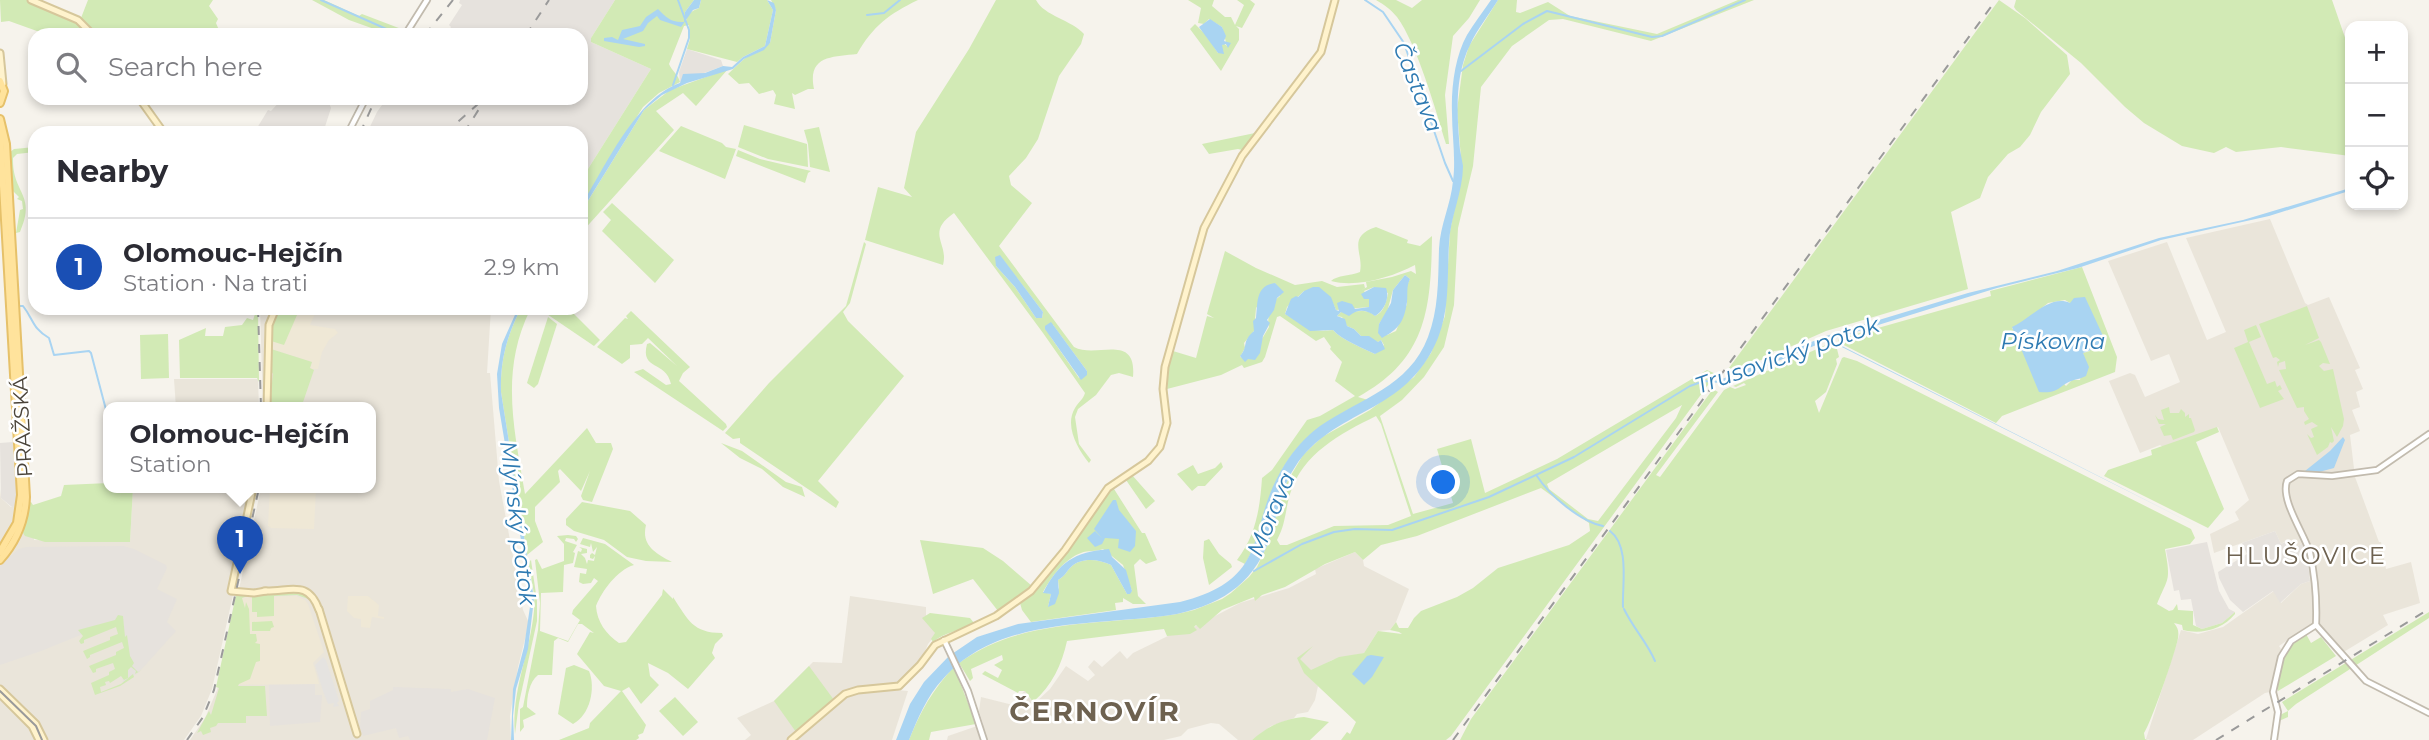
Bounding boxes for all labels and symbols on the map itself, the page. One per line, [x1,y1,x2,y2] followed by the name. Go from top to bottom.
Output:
[1387,38,1449,136] water label: Častava
[1691,310,1884,400] water label: Trusovický potok
[2001,327,2105,355] water label: Pískovna
[7,375,37,478] street label: PRAŽSKÁ
[494,439,542,608] water label: Mlýnský potok
[1426,465,1460,499] your location
[1241,468,1301,560] water label: Morava
[217,516,263,574] pin: 1
[2225,541,2387,570] district label: HLUŠOVICE
[1009,694,1181,728] district label: ČERNOVÍR

